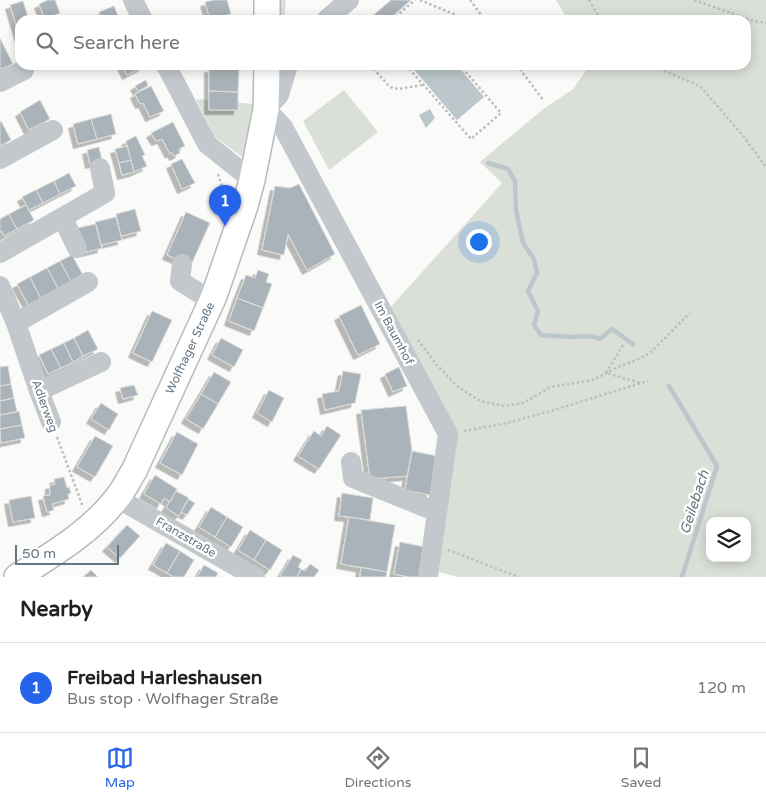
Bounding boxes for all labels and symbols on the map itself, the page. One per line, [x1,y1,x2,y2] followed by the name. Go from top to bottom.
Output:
[209,185,241,226] pin: 1
[466,229,492,255] your location
[371,299,417,368] street label: Im Baumhof
[163,300,218,396] street label: Wolfhager Straße
[29,378,61,434] street label: Adlerweg
[676,468,713,536] water label: Geilebach
[153,514,219,560] street label: Franzstraße
[15,542,119,565] scale bar

